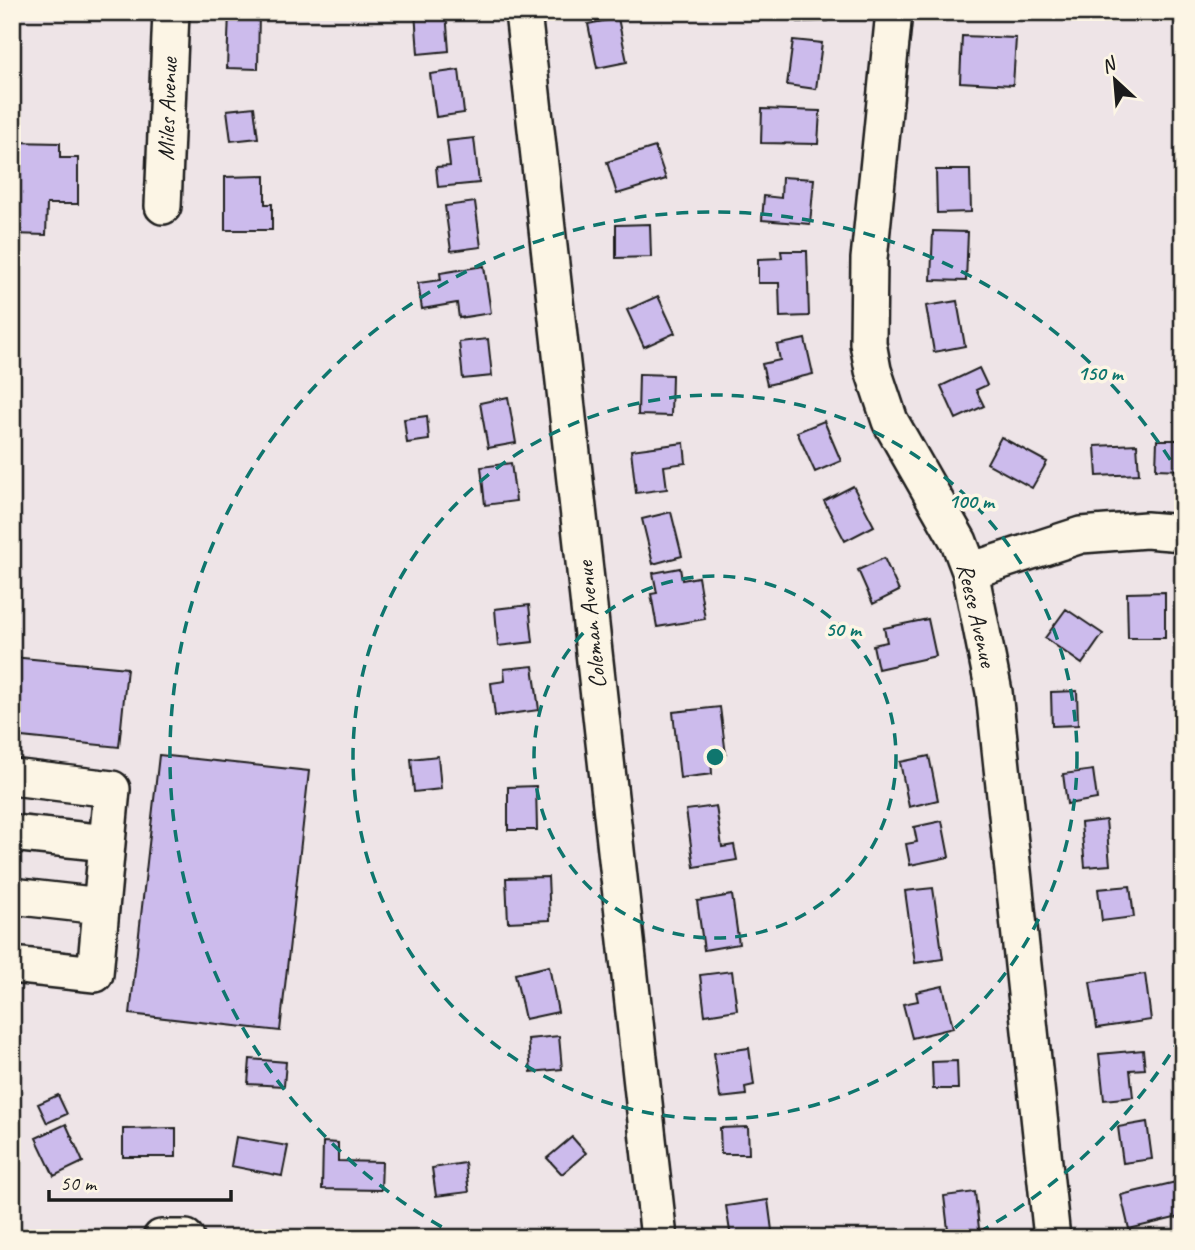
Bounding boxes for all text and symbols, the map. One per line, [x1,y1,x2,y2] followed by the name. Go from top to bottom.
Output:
[1080,46,1150,116] north arrow
[1097,51,1121,79] text: N
[150,55,184,161] street label: Miles Avenue
[1077,360,1125,386] text: 150 m
[948,488,996,514] text: 100 m
[569,558,613,690] street label: Coleman Avenue
[951,560,1004,672] street label: Reese Avenue
[825,616,863,642] text: 50 m
[703,745,727,769] centre of rings
[49,1159,231,1203] scale bar
[60,1170,98,1196] text: 50 m

